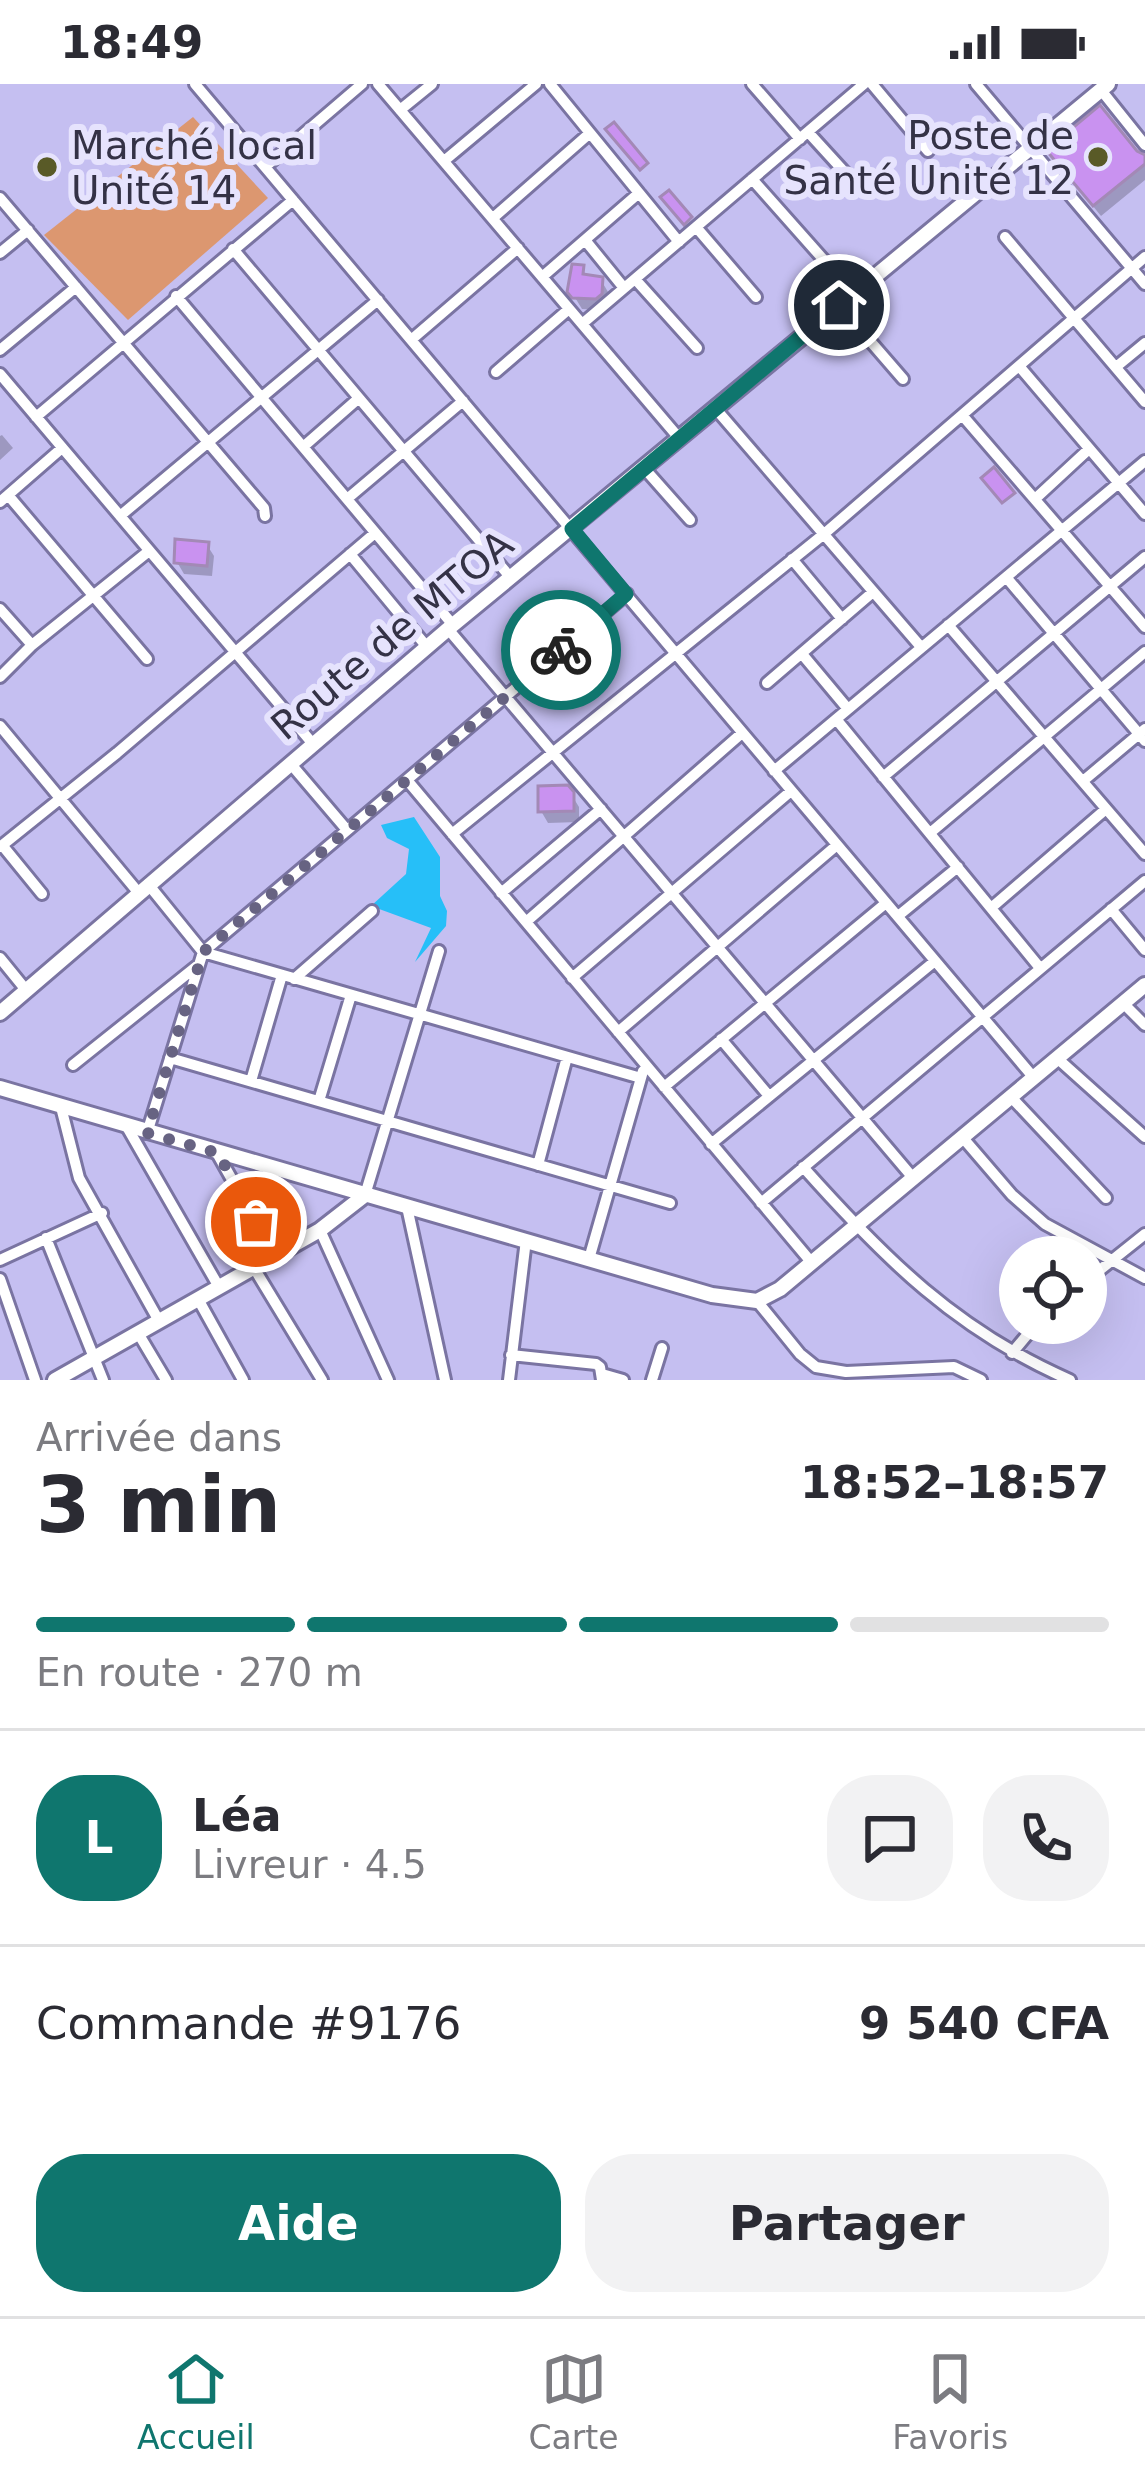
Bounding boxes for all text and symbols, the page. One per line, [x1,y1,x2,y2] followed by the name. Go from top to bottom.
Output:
[60,16,203,69] text: 18:49
[784,113,1074,203] place label: Poste de Santé Unité 12
[71,123,317,213] place label: Marché local Unité 14
[1085,144,1111,170] marker: Poste de Santé Unité 12
[34,154,60,180] marker: Marché local Unité 14
[788,254,890,356] pin
[806,272,872,338] icon: home
[262,521,522,749] street label: Route de MTOA
[501,590,621,710] courier
[528,617,594,683] icon: bike
[205,1171,307,1273] pin
[223,1189,289,1255] icon: bag
[999,1236,1107,1344] map controls
[999,1236,1107,1344] button: locate
[36,1415,282,1460] text: Arrivée dans
[800,1456,1109,1509] text: 18:52–18:57
[36,1460,281,1550] text: 3 min
[36,1650,363,1695] text: En route · 270 m
[827,1775,953,1901] button: chat
[983,1775,1109,1901] button: phone
[192,1789,282,1842] text: Léa
[85,1811,113,1864] text: L
[192,1842,427,1887] text: Livreur · 4.5
[36,1997,462,2050] text: Commande #9176
[859,1997,1109,2050] text: 9 540 CFA
[36,2154,561,2292] button: Aide
[585,2154,1109,2292] button: Partager
[137,2346,255,2457] tab: Accueil
[528,2346,619,2457] tab: Carte
[892,2346,1008,2457] tab: Favoris

